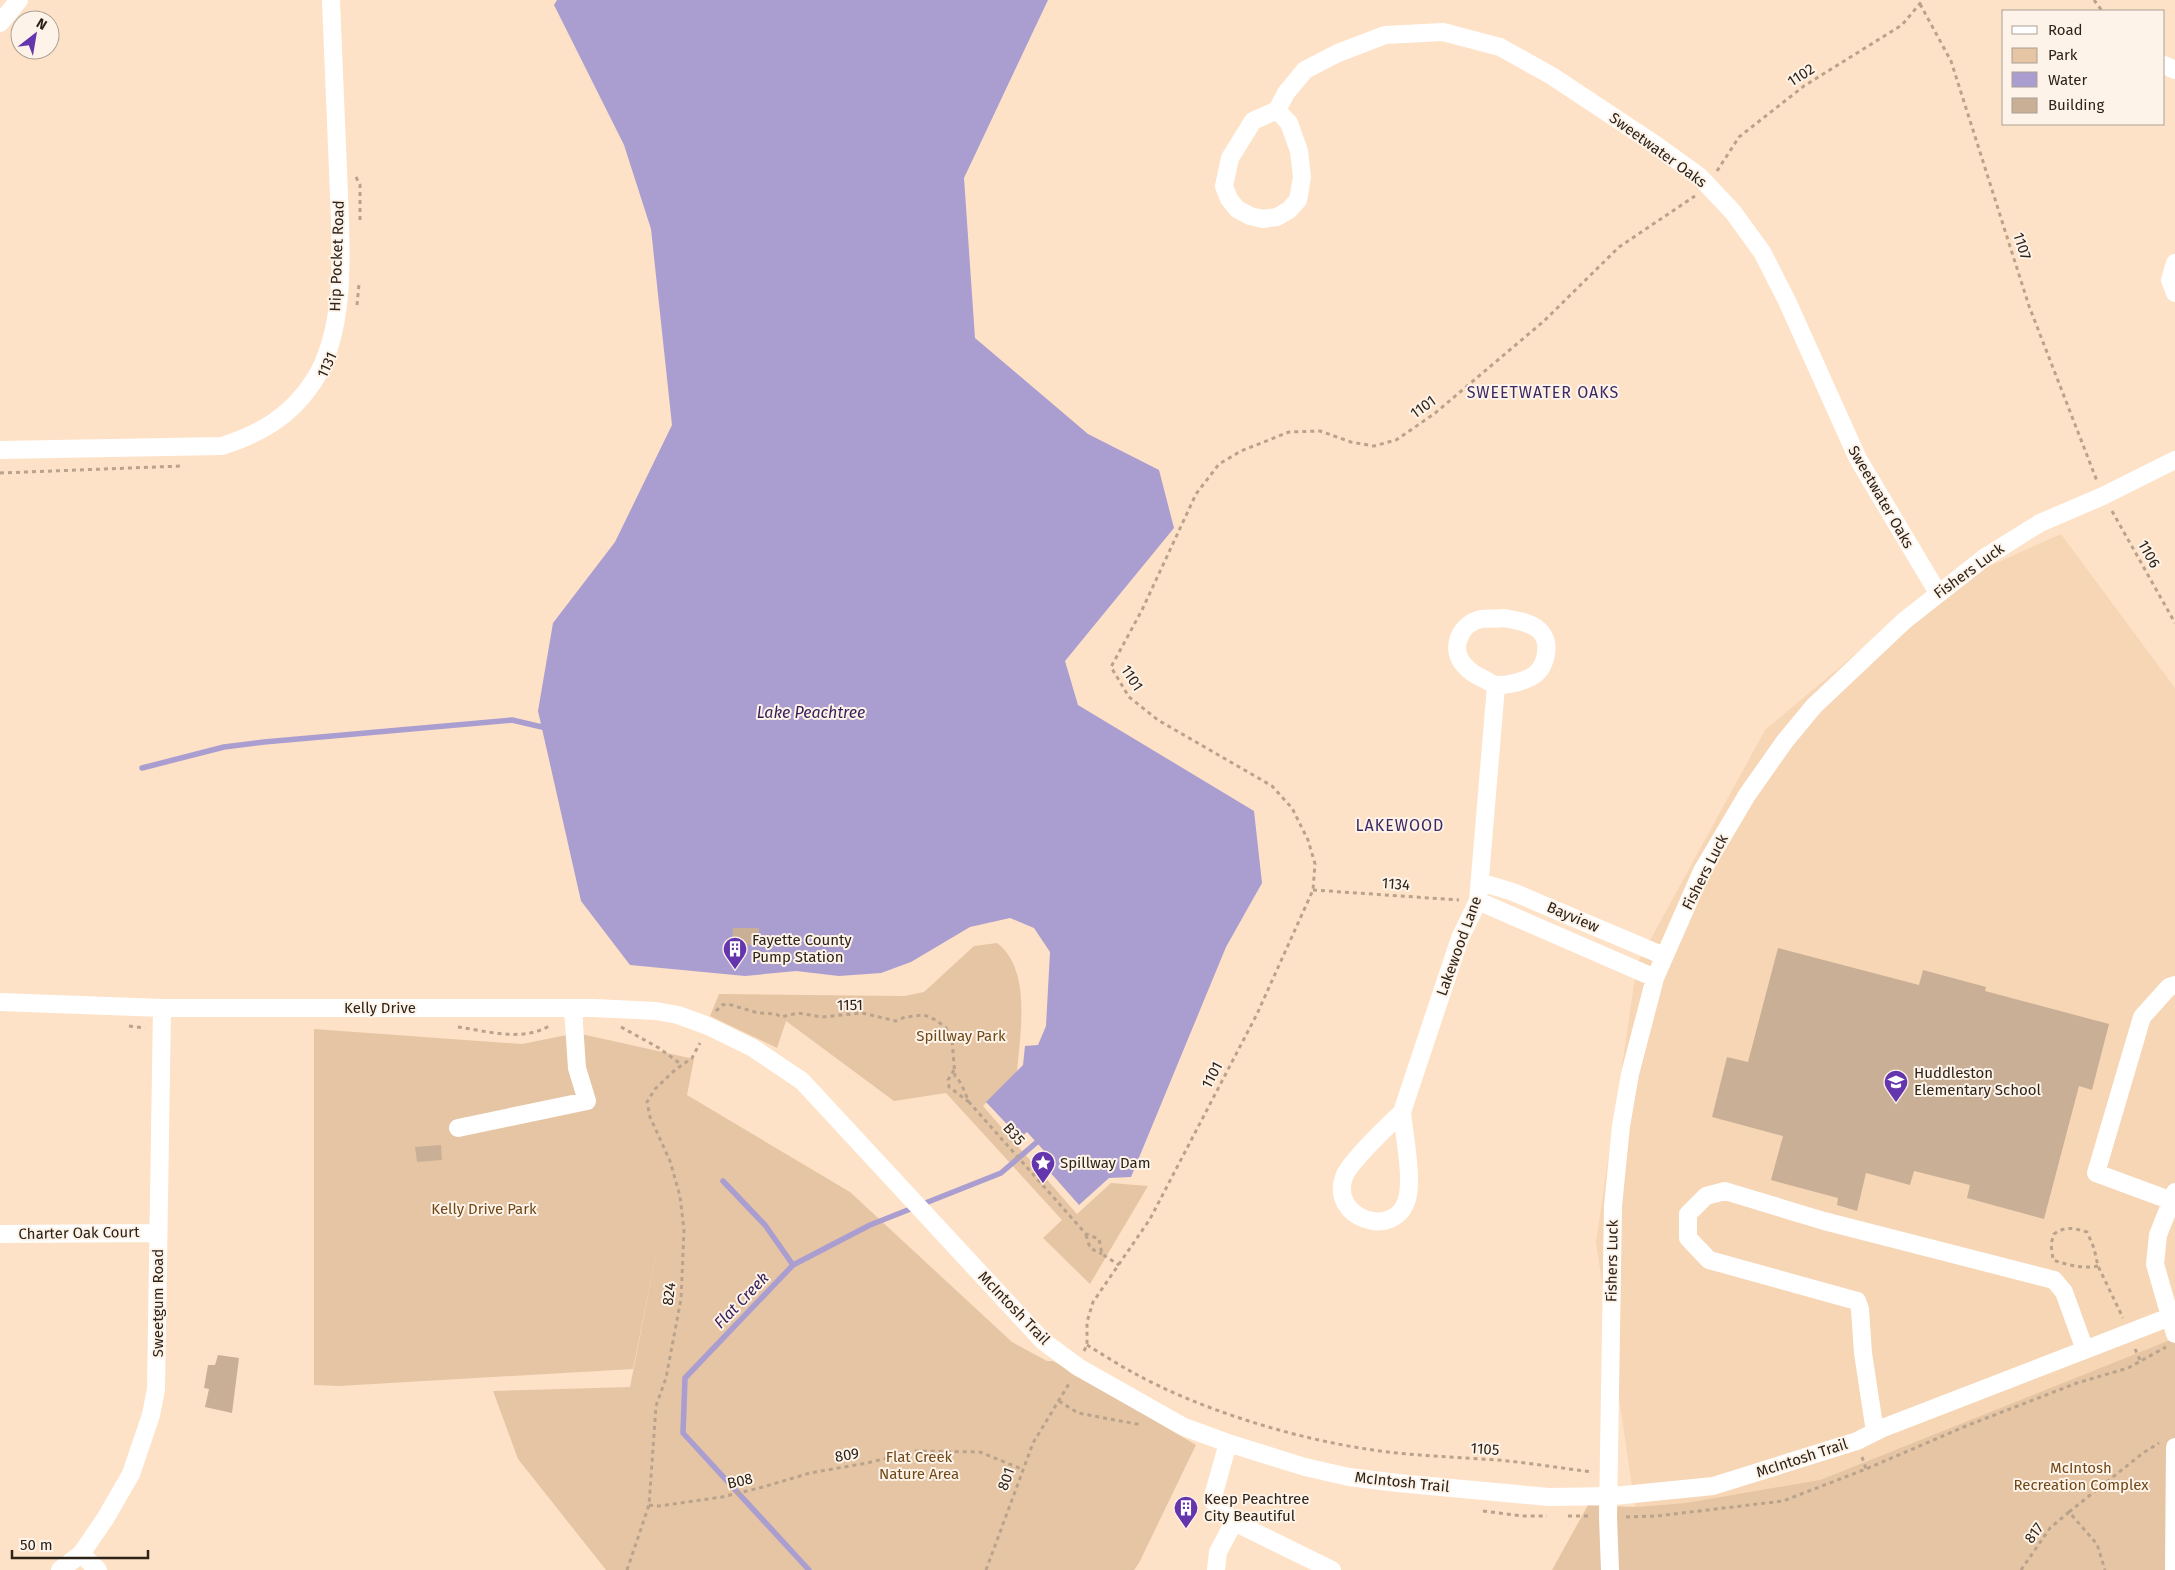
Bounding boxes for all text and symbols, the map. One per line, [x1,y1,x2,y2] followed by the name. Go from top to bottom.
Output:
[10,10,60,60] north arrow
[2002,10,2165,125] legend
[33,15,50,34] text: N
[2048,21,2083,39] text: Road
[2048,46,2078,64] text: Park
[1784,60,1818,90] street label: 1102
[2048,71,2087,89] text: Water
[2048,96,2104,114] text: Building
[1606,109,1710,191] street label: Sweetwater Oaks
[326,200,348,312] street label: Hip Pocket Road
[2009,230,2035,262] street label: 1107
[313,349,341,381] street label: 1131
[1467,383,1619,402] district label: SWEETWATER OAKS
[1407,392,1439,422] street label: 1101
[1844,442,1918,552] street label: Sweetwater Oaks
[2134,537,2164,571] street label: 1106
[1930,539,2008,603] street label: Fishers Luck
[1117,662,1147,694] street label: 1101
[757,703,865,722] water label: Lake Peachtree
[1356,816,1444,835] district label: LAKEWOOD
[1678,831,1732,913] street label: Fishers Luck
[1381,874,1411,894] street label: 1134
[1433,894,1485,998] street label: Lakewood Lane
[1544,898,1602,936] street label: Bayview
[752,931,852,966] place label: Fayette County Pump Station
[722,936,748,970] building icon: Fayette County Pump Station
[837,996,863,1014] street label: 1151
[344,999,416,1017] street label: Kelly Drive
[916,1027,1006,1045] park label: Spillway Park
[1198,1059,1226,1091] street label: 1101
[1914,1064,2042,1099] place label: Huddleston Elementary School
[1883,1069,1909,1103] school or university icon: Huddleston Elementary School
[999,1119,1029,1149] street label: B35
[1030,1150,1056,1184] place icon: Spillway Dam
[1060,1154,1151,1172] place label: Spillway Dam
[431,1200,537,1218] park label: Kelly Drive Park
[1602,1219,1622,1302] street label: Fishers Luck
[18,1223,140,1243] street label: Charter Oak Court
[149,1249,167,1357] street label: Sweetgum Road
[710,1268,773,1332] water label: Flat Creek
[974,1268,1054,1349] street label: McIntosh Trail
[659,1281,679,1307] street label: 824
[1754,1435,1851,1481] street label: McIntosh Trail
[1470,1439,1500,1459] street label: 1105
[833,1444,861,1466] street label: 809
[879,1448,959,1483] park label: Flat Creek Nature Area
[2013,1459,2149,1494] park label: McIntosh Recreation Complex
[994,1465,1018,1493] street label: 801
[1354,1468,1451,1496] street label: McIntosh Trail
[725,1469,755,1493] street label: B08
[1204,1490,1309,1525] place label: Keep Peachtree City Beautiful
[1173,1495,1199,1529] building icon: Keep Peachtree City Beautiful
[2020,1519,2048,1547] street label: 817
[12,1528,149,1560] scale bar
[20,1536,53,1554] text: 50 m

